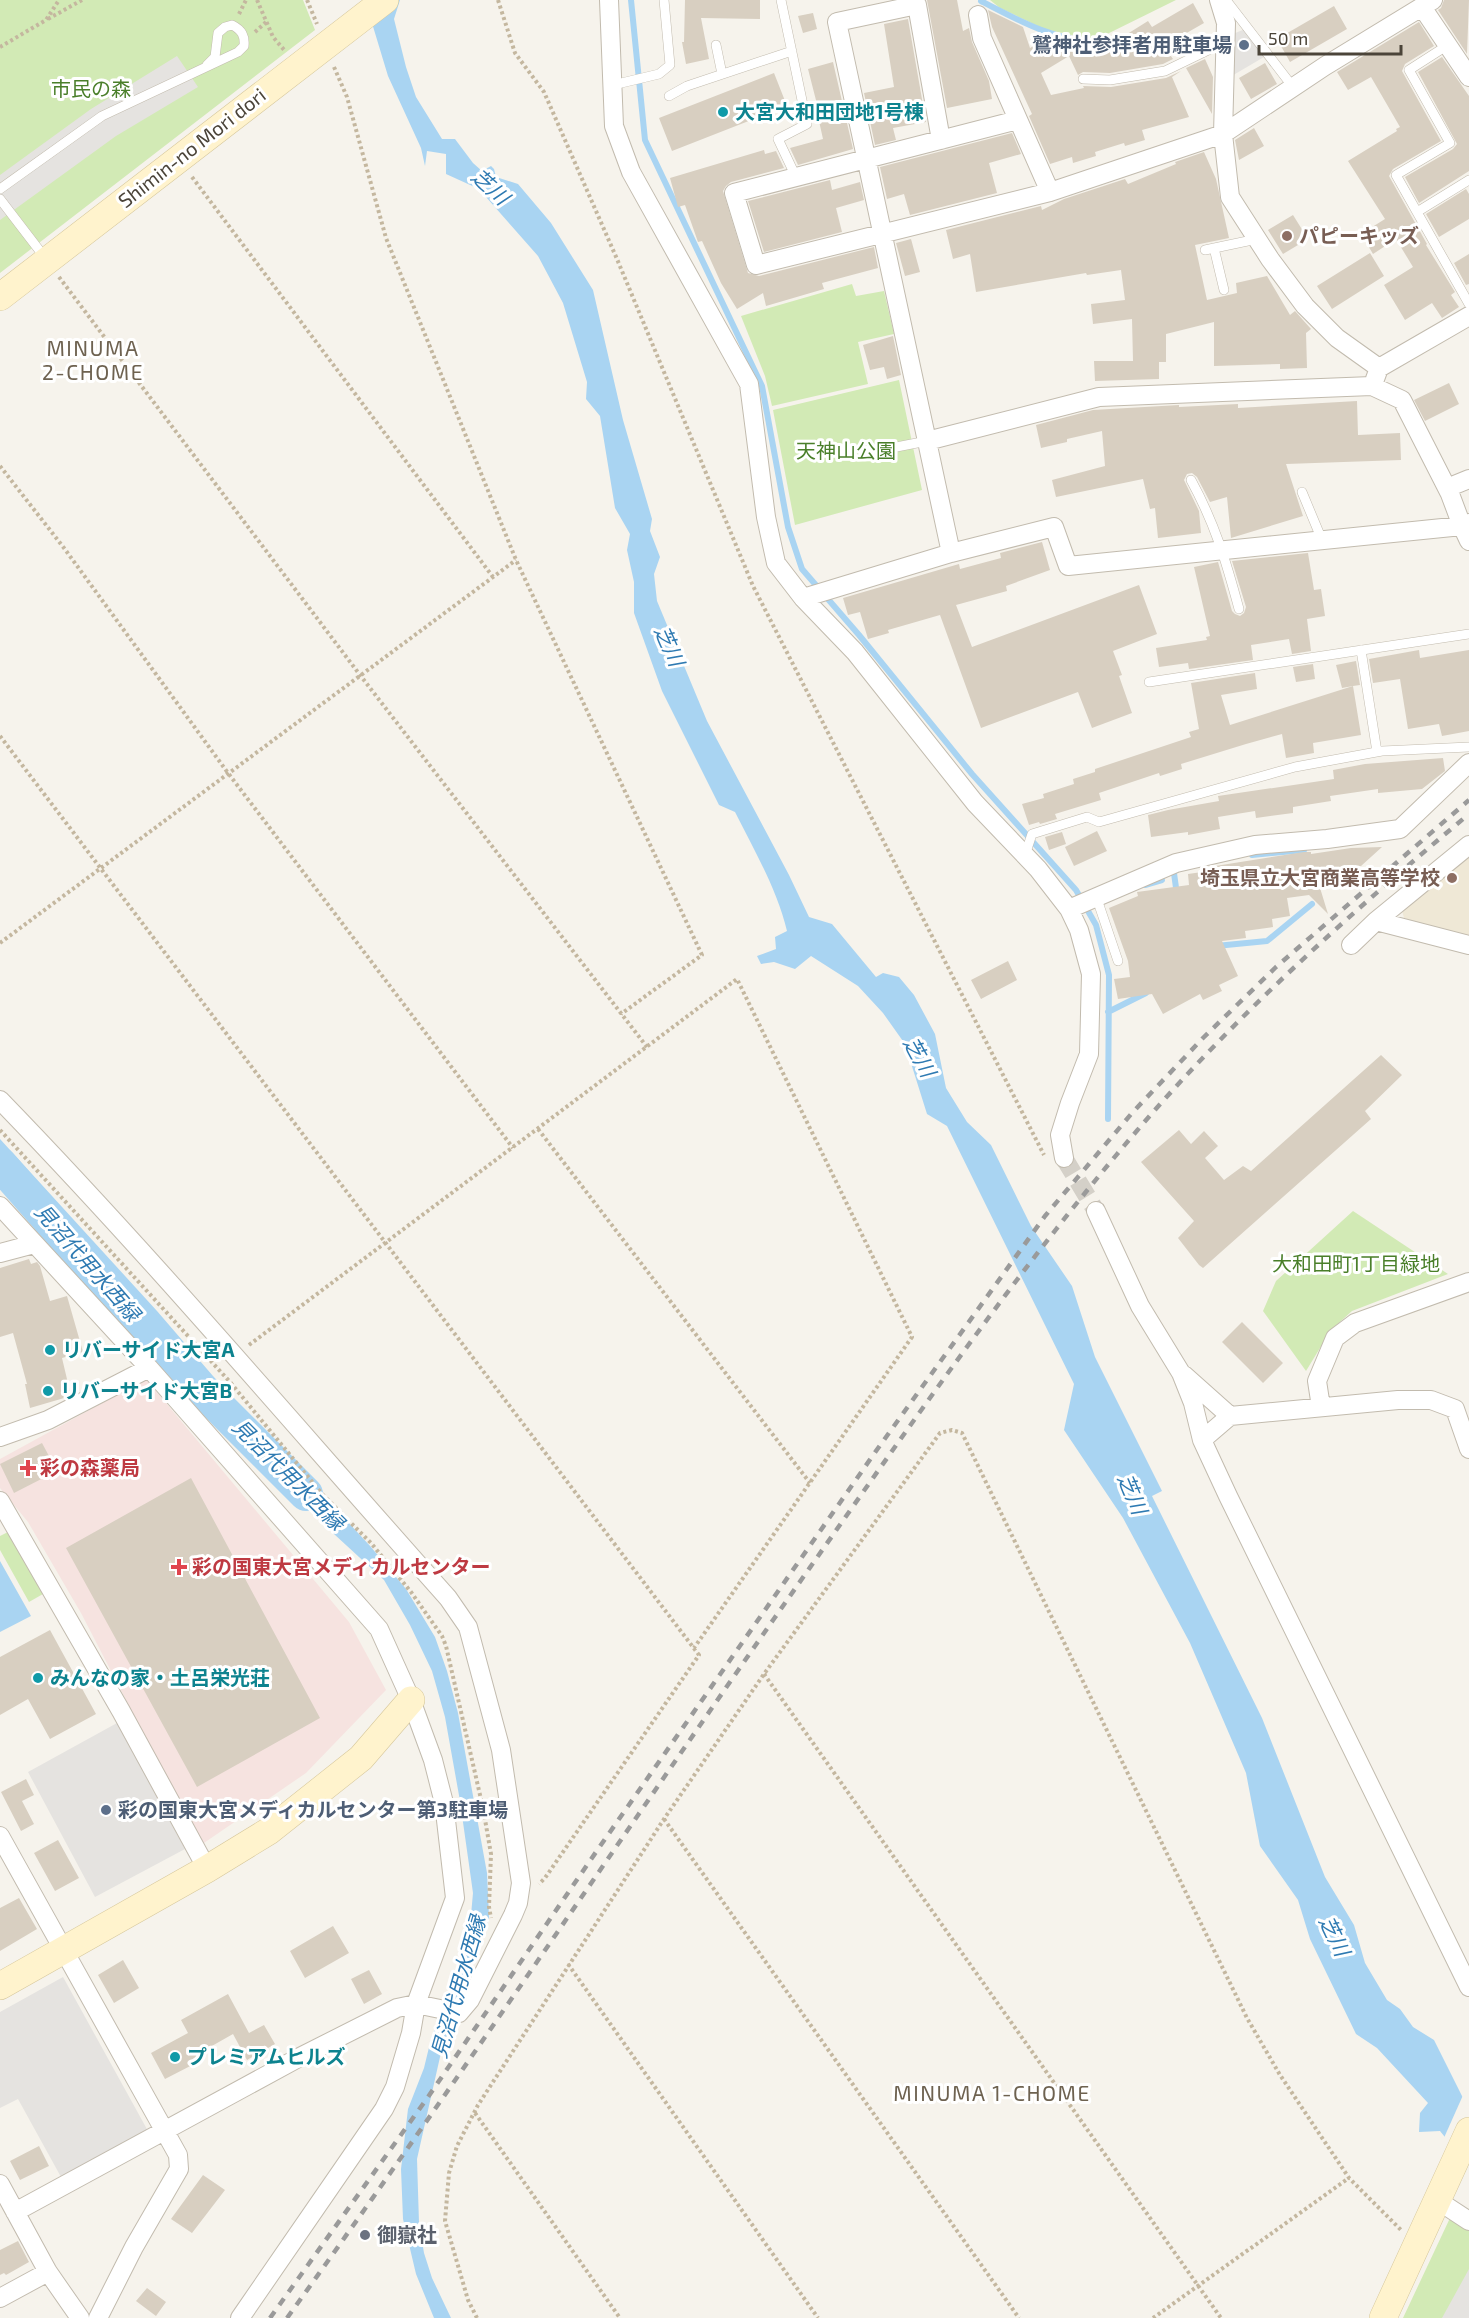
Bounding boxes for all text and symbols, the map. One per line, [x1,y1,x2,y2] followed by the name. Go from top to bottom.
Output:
[1259,18,1402,56] scale bar
[1268,27,1308,49] text: 50 m
[1032,32,1232,56] place label: 鷲神社参拝者用駐車場
[1237,38,1251,52] marker: 鷲神社参拝者用駐車場
[51,76,131,100] park label: 市民の森
[113,82,270,212] street label: Shimin-no Mori dori
[735,99,924,123] place label: 大宮大和田団地1号棟
[716,105,730,119] marker: 大宮大和田団地1号棟
[467,163,516,211] water label: 芝川
[1299,223,1419,247] place label: パピーキッズ
[1280,229,1294,243] marker: パピーキッズ
[42,335,144,384] district label: MINUMA 2-CHOME
[796,438,896,462] park label: 天神山公園
[650,621,691,671] water label: 芝川
[1200,865,1440,889] place label: 埼玉県立大宮商業高等学校
[1445,871,1459,885] marker: 埼玉県立大宮商業高等学校
[899,1032,942,1082] water label: 芝川
[30,1198,147,1327] water label: 見沼代用水西緑
[1272,1251,1440,1275] park label: 大和田町1丁目緑地
[62,1337,236,1361] place label: リバーサイド大宮A
[43,1343,57,1357] marker: リバーサイド大宮A
[60,1378,232,1402] place label: リバーサイド大宮B
[41,1384,55,1398] marker: リバーサイド大宮B
[228,1413,351,1536] water label: 見沼代用水西縁
[40,1455,140,1479] place label: 彩の森薬局
[21,1461,35,1475] marker: 彩の森薬局
[1114,1469,1154,1519] water label: 芝川
[192,1554,491,1578] place label: 彩の国東大宮メディカルセンター
[170,1558,188,1576] marker: 彩の国東大宮メディカルセンター
[50,1665,270,1689] place label: みんなの家・土呂栄光荘
[31,1671,45,1685] marker: みんなの家・土呂栄光荘
[118,1797,508,1821] place label: 彩の国東大宮メディカルセンター第3駐車場
[99,1803,113,1817] marker: 彩の国東大宮メディカルセンター第3駐車場
[425,1911,490,2061] water label: 見沼代用水西縁
[1315,1911,1357,1961] water label: 芝川
[187,2044,346,2068] place label: プレミアムヒルズ
[168,2050,182,2064] marker: プレミアムヒルズ
[893,2080,1091,2105] district label: MINUMA 1-CHOME
[377,2222,437,2246] place label: 御嶽社
[358,2228,372,2242] marker: 御嶽社

